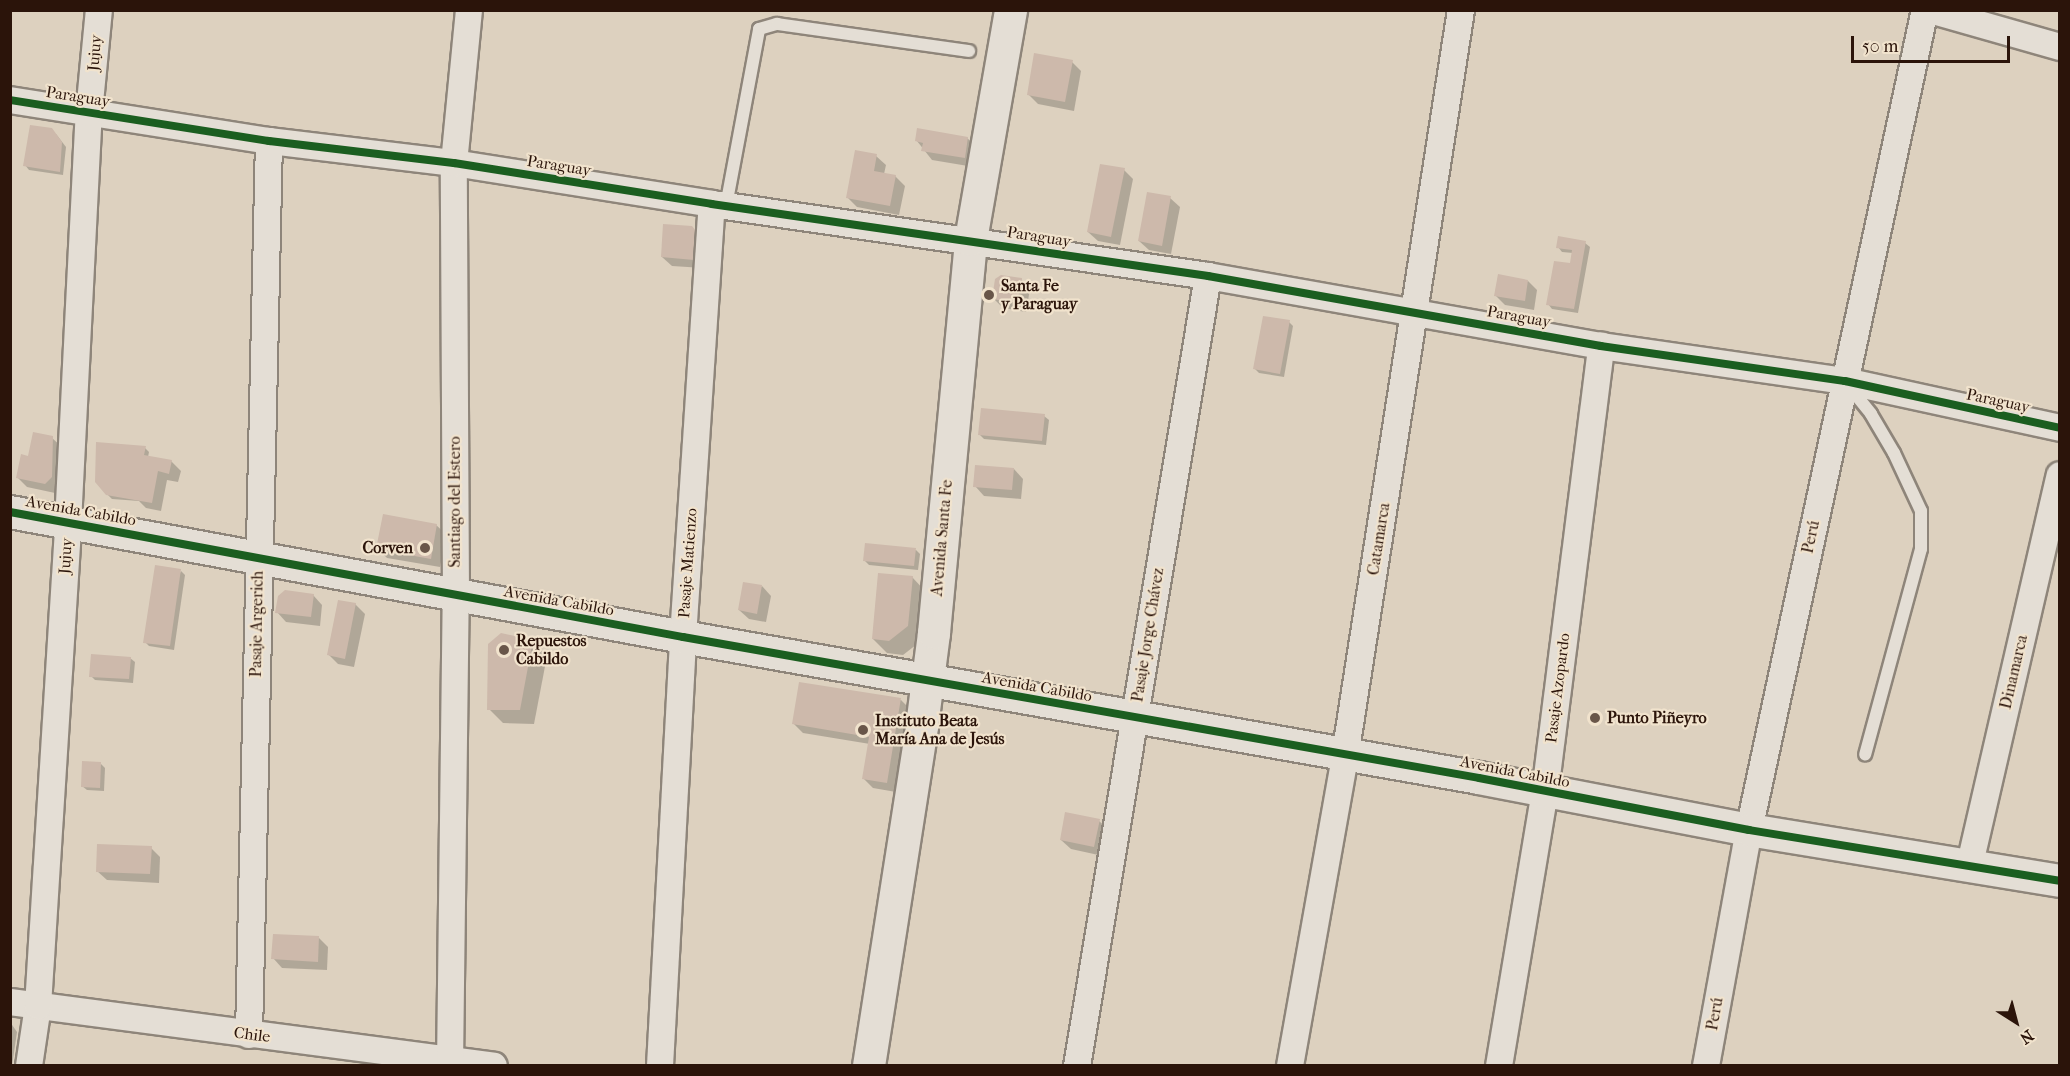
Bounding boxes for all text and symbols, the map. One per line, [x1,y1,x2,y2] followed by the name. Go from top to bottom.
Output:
[1854,24,2013,62] scale bar
[84,34,106,72] street label: Jujuy
[1862,36,1898,57] text: 50 m
[45,82,111,112] street label: Paraguay
[526,151,592,181] street label: Paraguay
[1006,222,1072,252] street label: Paraguay
[1001,276,1078,314] place label: Santa Fe y Paraguay
[982,288,996,302] marker: Santa Fe y Paraguay
[1486,302,1552,332] street label: Paraguay
[1964,385,2032,417] street label: Paraguay
[445,436,465,568] street label: Santiago del Estero
[927,479,957,597] street label: Avenida Santa Fe
[24,492,138,530] street label: Avenida Cabildo
[1364,501,1394,577] street label: Catamarca
[675,507,701,619] street label: Pasaje Matienzo
[1798,519,1824,555] street label: Perú
[55,537,77,575] street label: Jujuy
[363,538,413,558] place label: Corven
[418,541,432,555] marker: Corven
[1128,567,1168,703] street label: Pasaje Jorge Chávez
[246,571,268,677] street label: Pasaje Argerich
[502,582,616,620] street label: Avenida Cabildo
[516,631,586,669] place label: Repuestos Cabildo
[1542,632,1574,744] street label: Pasaje Azopardo
[1996,633,2032,711] street label: Dinamarca
[497,643,511,657] marker: Repuestos Cabildo
[980,668,1094,706] street label: Avenida Cabildo
[1607,708,1707,728] place label: Punto Piñeyro
[875,711,1004,749] place label: Instituto Beata María Ana de Jesús
[1588,711,1602,725] marker: Punto Piñeyro
[856,723,870,737] marker: Instituto Beata María Ana de Jesús
[1458,752,1572,792] street label: Avenida Cabildo
[1986,992,2046,1052] north arrow
[1703,996,1727,1032] street label: Perú
[233,1023,271,1047] street label: Chile
[2016,1026,2037,1048] text: N

